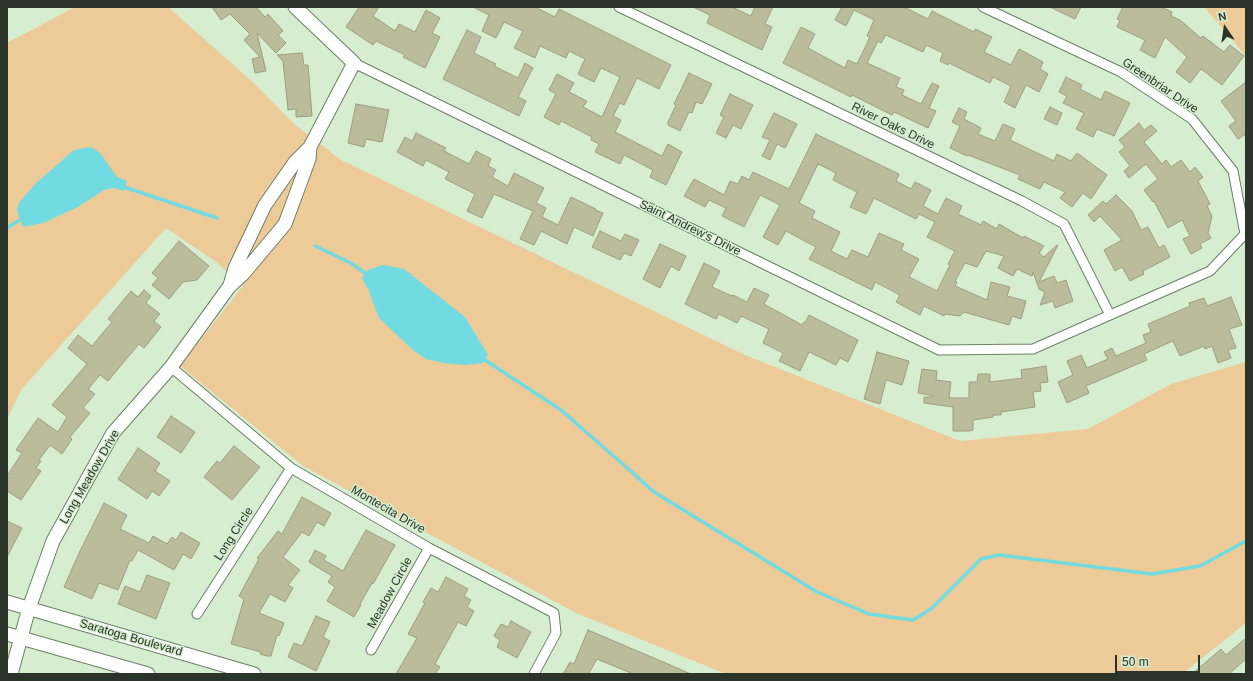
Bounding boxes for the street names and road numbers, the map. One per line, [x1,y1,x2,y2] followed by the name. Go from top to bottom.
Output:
[1119,55,1201,117] street label: Greenbriar Drive
[849,100,937,152] street label: River Oaks Drive
[637,197,743,259] street label: Saint Andrew's Drive
[57,427,123,527] street label: Long Meadow Drive
[348,483,428,537] street label: Montecita Drive
[211,505,257,563] street label: Long Circle
[364,555,416,631] street label: Meadow Circle
[78,616,184,660] street label: Saratoga Boulevard

